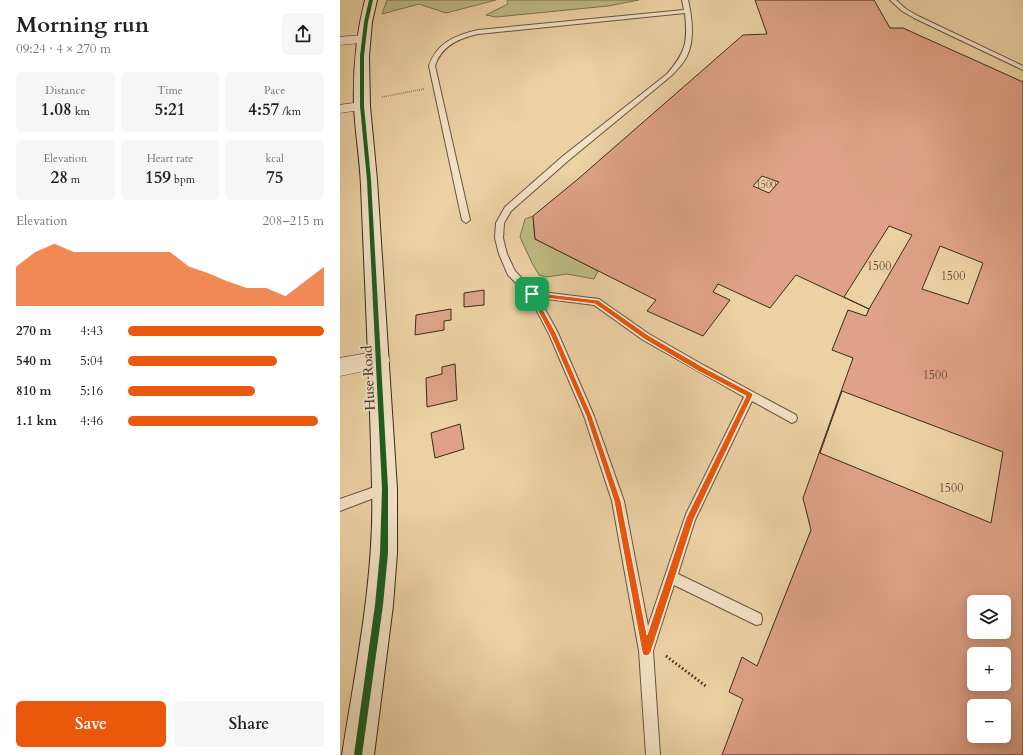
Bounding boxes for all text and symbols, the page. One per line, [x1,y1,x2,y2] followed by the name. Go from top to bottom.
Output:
[16,10,149,40] text: Morning run
[282,13,324,55] button: share
[16,40,111,58] text: 09:24 · 4 × 270 m
[45,83,85,98] text: Distance
[157,83,183,98] text: Time
[264,83,285,98] text: Pace
[41,98,72,121] text: 1.08
[154,98,186,121] text: 5:21
[248,98,279,121] text: 4:57
[72,104,90,119] text: km
[279,104,301,119] text: /km
[43,151,87,166] text: Elevation
[147,151,193,166] text: Heart rate
[265,151,284,166] text: kcal
[50,166,68,189] text: 28
[145,166,171,189] text: 159
[266,166,283,189] text: 75
[68,172,80,187] text: m
[171,172,195,187] text: bpm
[756,178,776,192] house number: 1500
[16,212,68,230] text: Elevation
[262,212,324,230] text: 208–215 m
[867,258,891,274] house number: 1500
[941,268,965,284] house number: 1500
[515,277,549,311] pin
[521,283,543,305] icon: arrive
[16,322,51,340] text: 270 m
[80,322,103,340] text: 4:43
[357,345,380,411] street label: Huse Road
[16,352,51,370] text: 540 m
[80,352,103,370] text: 5:04
[923,367,947,383] house number: 1500
[16,382,51,400] text: 810 m
[80,382,103,400] text: 5:16
[16,412,57,430] text: 1.1 km
[80,412,103,430] text: 4:46
[939,480,963,496] house number: 1500
[967,595,1011,743] map controls
[967,595,1011,639] button: layers
[967,647,1011,691] button: +
[967,699,1011,743] button: −
[16,701,166,747] button: Save
[174,701,324,747] button: Share

